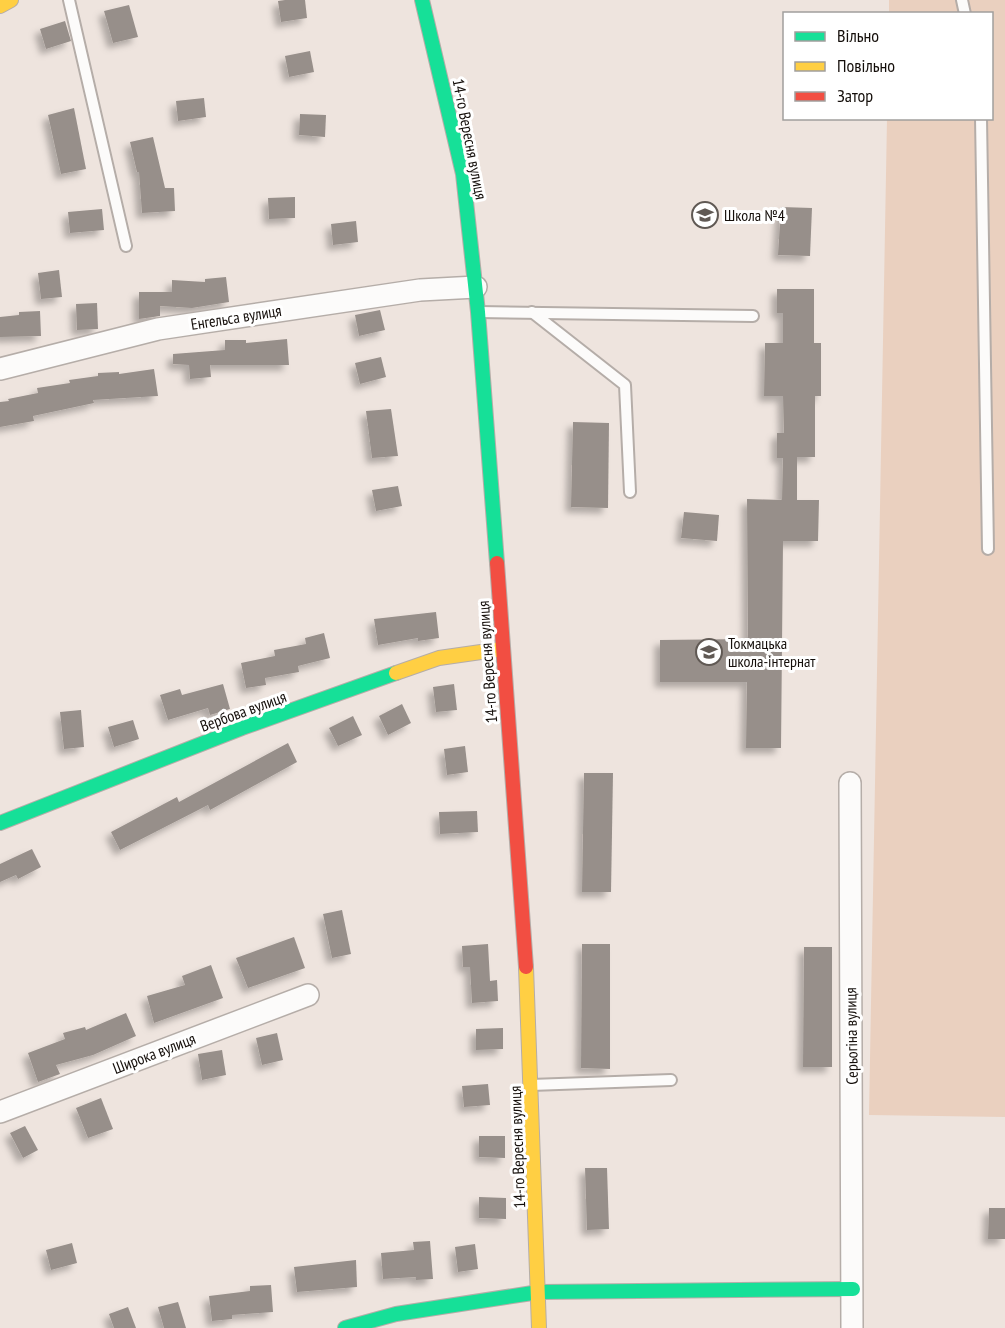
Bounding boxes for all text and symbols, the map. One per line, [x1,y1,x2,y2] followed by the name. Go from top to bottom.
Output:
[783,12,993,120] legend
[837,24,879,47] text: Вільно
[837,54,895,77] text: Повільно
[448,77,492,201] street label: 14-го Вересня вулиця
[837,84,873,107] text: Затор
[690,200,720,230] school or university icon: Школа №4
[724,205,785,225] place label: Школа №4
[189,300,283,334] street label: Енгельса вулиця
[473,600,501,724] street label: 14-го Вересня вулиця
[728,633,816,671] place label: Токмацька школа-інтернат
[694,637,724,667] school or university icon: Токмацька школа-інтернат
[197,686,289,736] street label: Вербова вулиця
[840,987,862,1085] street label: Серьогіна вулиця
[110,1028,198,1078] street label: Широка вулиця
[505,1085,529,1209] street label: 14-го Вересня вулиця

